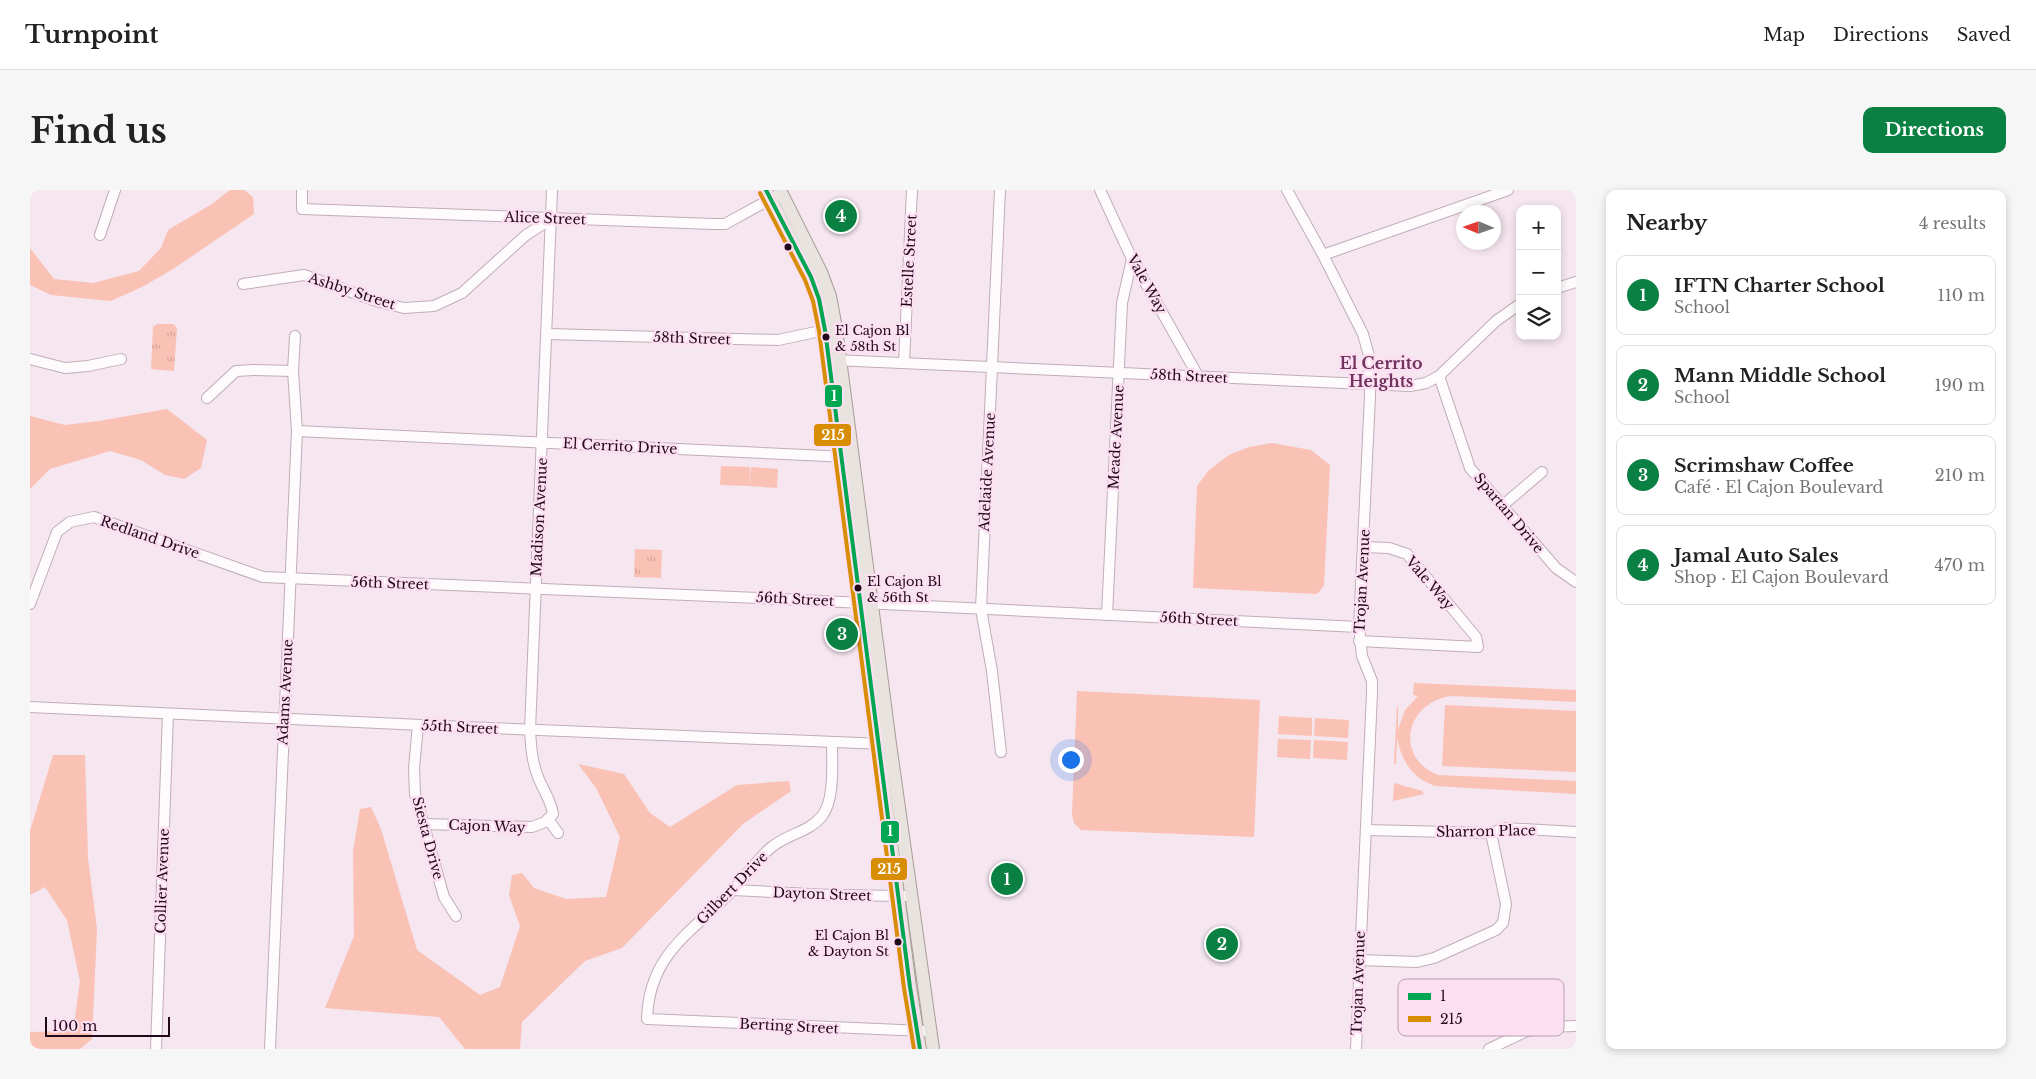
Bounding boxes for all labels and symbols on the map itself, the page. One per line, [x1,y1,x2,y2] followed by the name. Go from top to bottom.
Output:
[825,197,857,235] pin: 4
[1456,205,1501,250] north arrow
[503,208,587,228] street label: Alice Street
[898,213,920,308] street label: Estelle Street
[783,242,793,252] unlabelled marker
[1123,250,1171,317] street label: Vale Way
[305,268,398,314] street label: Ashby Street
[835,322,909,355] place label: El Cajon Bl & 58th St
[653,328,732,348] street label: 58th Street
[821,332,831,342] marker: El Cajon Bl & 58th St
[1339,353,1423,391] district label: El Cerrito Heights
[1150,365,1229,387] street label: 58th Street
[824,384,843,408] line badge: 1
[1104,384,1128,490] street label: Meade Avenue
[831,387,837,405] text: 1
[975,412,999,533] street label: Adelaide Avenue
[813,423,852,447] line badge: 215
[821,426,845,444] text: 215
[562,434,678,458] street label: El Cerrito Drive
[527,457,551,577] street label: Madison Avenue
[1470,469,1548,557] street label: Spartan Drive
[98,512,202,562] street label: Redland Drive
[1350,528,1374,634] street label: Trojan Avenue
[1401,552,1458,613] street label: Vale Way
[351,573,430,593] street label: 56th Street
[867,573,941,606] place label: El Cajon Bl & 56th St
[853,583,863,593] marker: El Cajon Bl & 56th St
[756,588,835,610] street label: 56th Street
[1160,608,1239,630] street label: 56th Street
[826,615,858,653] pin: 3
[273,639,297,746] street label: Adams Avenue
[421,716,500,738] street label: 55th Street
[1058,747,1084,773] your location
[408,795,448,881] street label: Siesta Drive
[448,816,526,836] street label: Cajon Way
[880,820,900,844] line badge: 1
[1436,821,1536,841] street label: Sharron Place
[887,822,893,840] text: 1
[151,828,173,934] street label: Collier Avenue
[693,848,771,928] street label: Gilbert Drive
[870,857,908,881] line badge: 215
[877,860,901,878] text: 215
[991,860,1023,898] pin: 1
[772,883,872,905] street label: Dayton Street
[1206,925,1238,963] pin: 2
[808,927,889,960] place label: El Cajon Bl & Dayton St
[1347,931,1369,1035] street label: Trojan Avenue
[893,937,903,947] marker: El Cajon Bl & Dayton St
[1398,979,1564,1036] legend
[1440,987,1446,1005] text: 1
[1440,1010,1463,1028] text: 215
[45,1014,170,1037] scale bar
[739,1014,840,1038] street label: Berting Street

